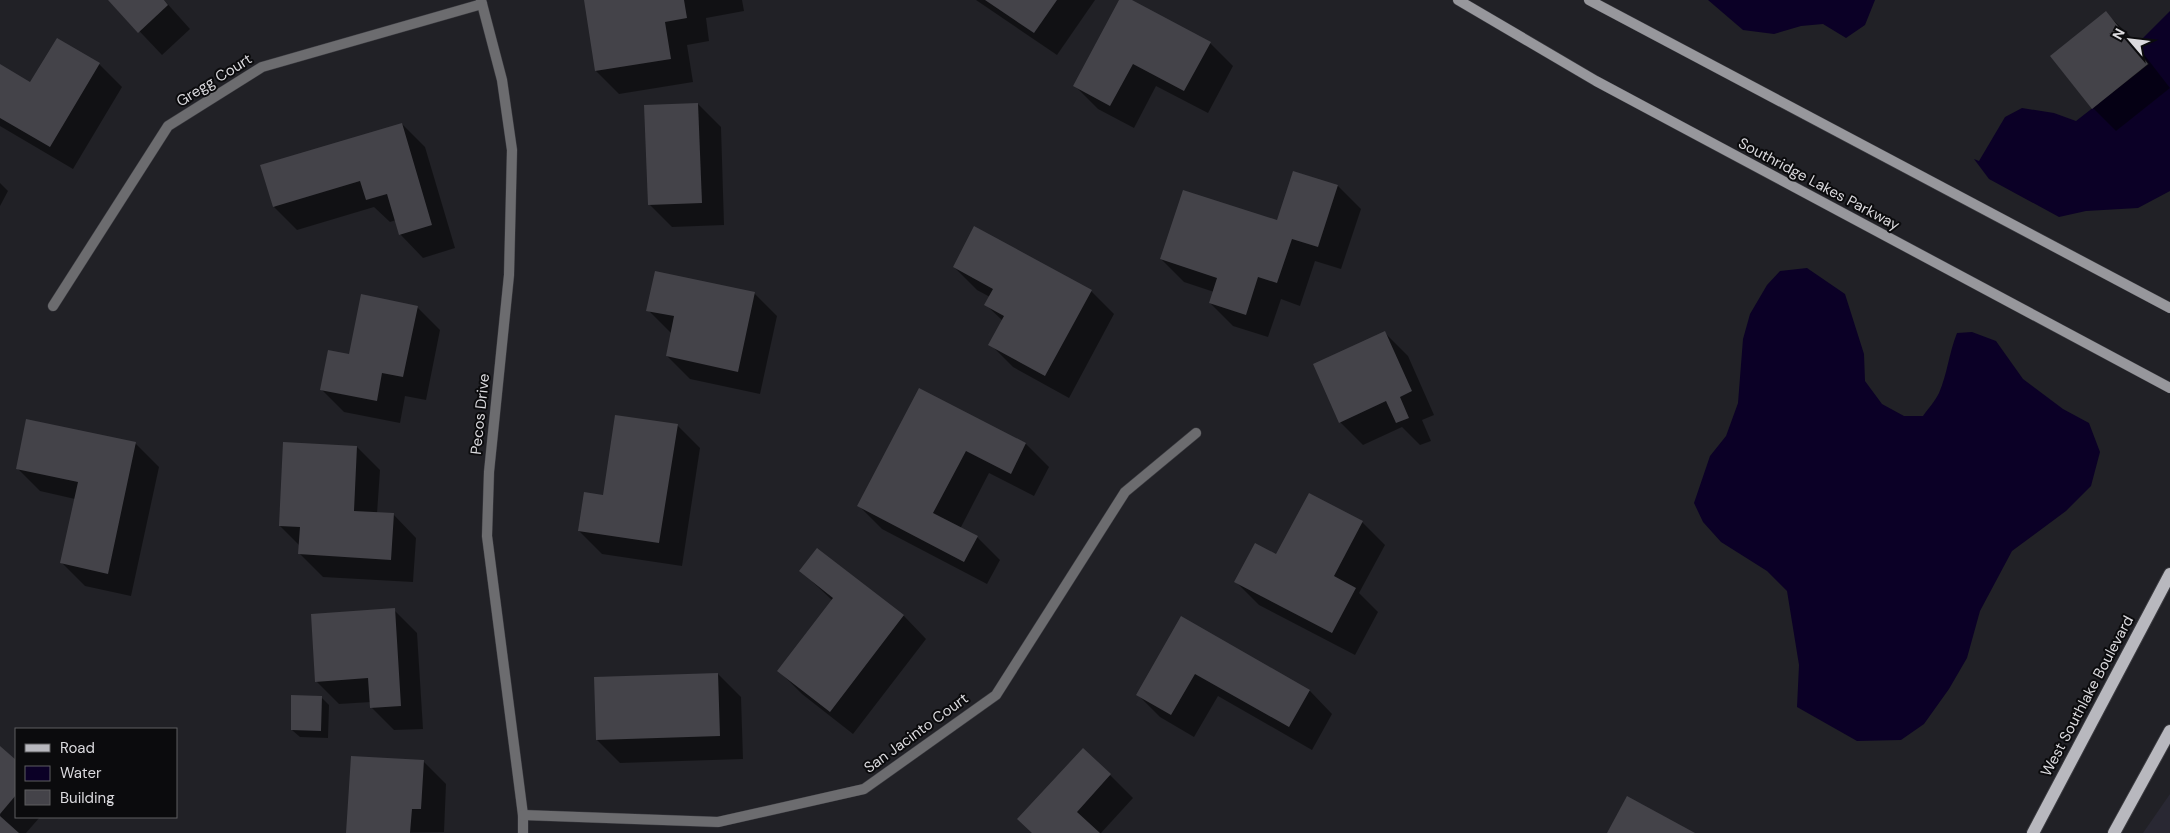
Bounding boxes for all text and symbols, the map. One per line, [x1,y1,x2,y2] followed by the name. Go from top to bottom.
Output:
[2105,15,2155,65] north arrow
[2108,25,2129,43] text: N
[172,49,256,111] street label: Gregg Court
[1735,133,1904,235] street label: Southridge Lakes Parkway
[466,373,494,455] street label: Pecos Drive
[2036,612,2138,780] street label: West Southlake Boulevard
[860,688,972,778] street label: San Jacinto Court
[15,728,178,818] legend
[60,738,95,758] text: Road
[60,763,102,783] text: Water
[60,788,115,808] text: Building

